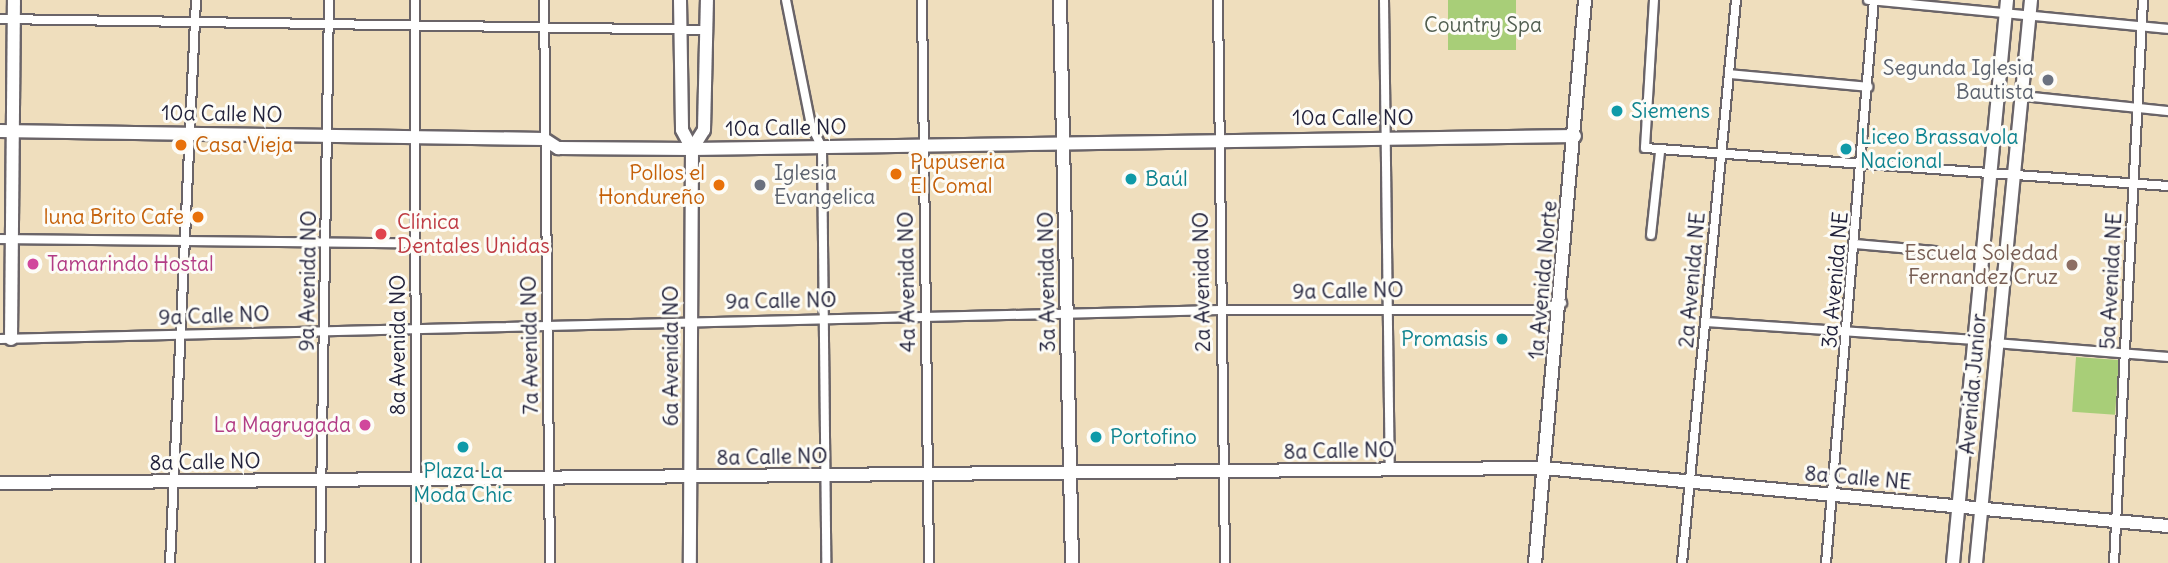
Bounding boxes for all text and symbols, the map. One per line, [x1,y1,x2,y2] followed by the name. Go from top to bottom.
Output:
[1424,12,1542,38] park label: Country Spa
[1883,55,2034,105] place label: Segunda Iglesia Bautista
[2040,72,2056,88] marker: Segunda Iglesia Bautista
[1631,98,1710,124] place label: Siemens
[161,100,283,128] street label: 10a Calle NO
[1609,103,1625,119] marker: Siemens
[1292,105,1414,131] street label: 10a Calle NO
[725,114,847,142] street label: 10a Calle NO
[1860,124,2018,174] place label: Liceo Brassavola Nacional
[195,132,293,158] place label: Casa Vieja
[173,137,189,153] marker: Casa Vieja
[1838,141,1854,157] marker: Liceo Brassavola Nacional
[910,149,1005,199] place label: Pupuseria El Comal
[598,160,705,210] place label: Pollos el Hondureño
[774,160,875,210] place label: Iglesia Evangelica
[888,166,904,182] marker: Pupuseria El Comal
[1145,166,1188,192] place label: Baúl
[1123,171,1139,187] marker: Baúl
[711,177,727,193] marker: Pollos el Hondureño
[752,177,768,193] marker: Iglesia Evangelica
[1524,200,1562,360] street label: 1a Avenida Norte
[44,204,184,230] place label: luna Brito Cafe
[190,209,206,225] marker: luna Brito Cafe
[397,209,550,259] place label: Clínica Dentales Unidas
[294,210,322,352] street label: 9a Avenida NO
[893,211,921,353] street label: 4a Avenida NO
[1033,211,1061,353] street label: 3a Avenida NO
[1674,211,1710,349] street label: 2a Avenida NE
[1816,211,1854,349] street label: 3a Avenida NE
[1188,212,1216,352] street label: 2a Avenida NO
[2095,212,2127,350] street label: 5a Avenida NE
[371,224,391,244] marker: Clínica Dentales Unidas
[1904,240,2058,290] place label: Escuela Soledad Fernandez Cruz
[47,251,214,277] place label: Tamarindo Hostal
[25,256,41,272] marker: Tamarindo Hostal
[2064,257,2080,273] marker: Escuela Soledad Fernandez Cruz
[385,275,411,415] street label: 8a Avenida NO
[516,275,544,415] street label: 7a Avenida NO
[1292,277,1404,305] street label: 9a Calle NO
[658,286,684,426] street label: 6a Avenida NO
[725,287,837,315] street label: 9a Calle NO
[158,301,270,331] street label: 9a Calle NO
[1954,313,1992,455] street label: Avenida Junior
[1401,326,1488,352] place label: Promasis
[1494,331,1510,347] marker: Promasis
[214,412,351,438] place label: La Magrugada
[357,417,373,433] marker: La Magrugada
[1110,424,1197,450] place label: Portofino
[1088,429,1104,445] marker: Portofino
[1283,437,1395,465] street label: 8a Calle NO
[455,439,471,455] marker: Plaza La Moda Chic
[716,443,828,471] street label: 8a Calle NO
[149,448,261,476] street label: 8a Calle NO
[413,458,513,508] place label: Plaza La Moda Chic
[1803,461,1913,495] street label: 8a Calle NE

